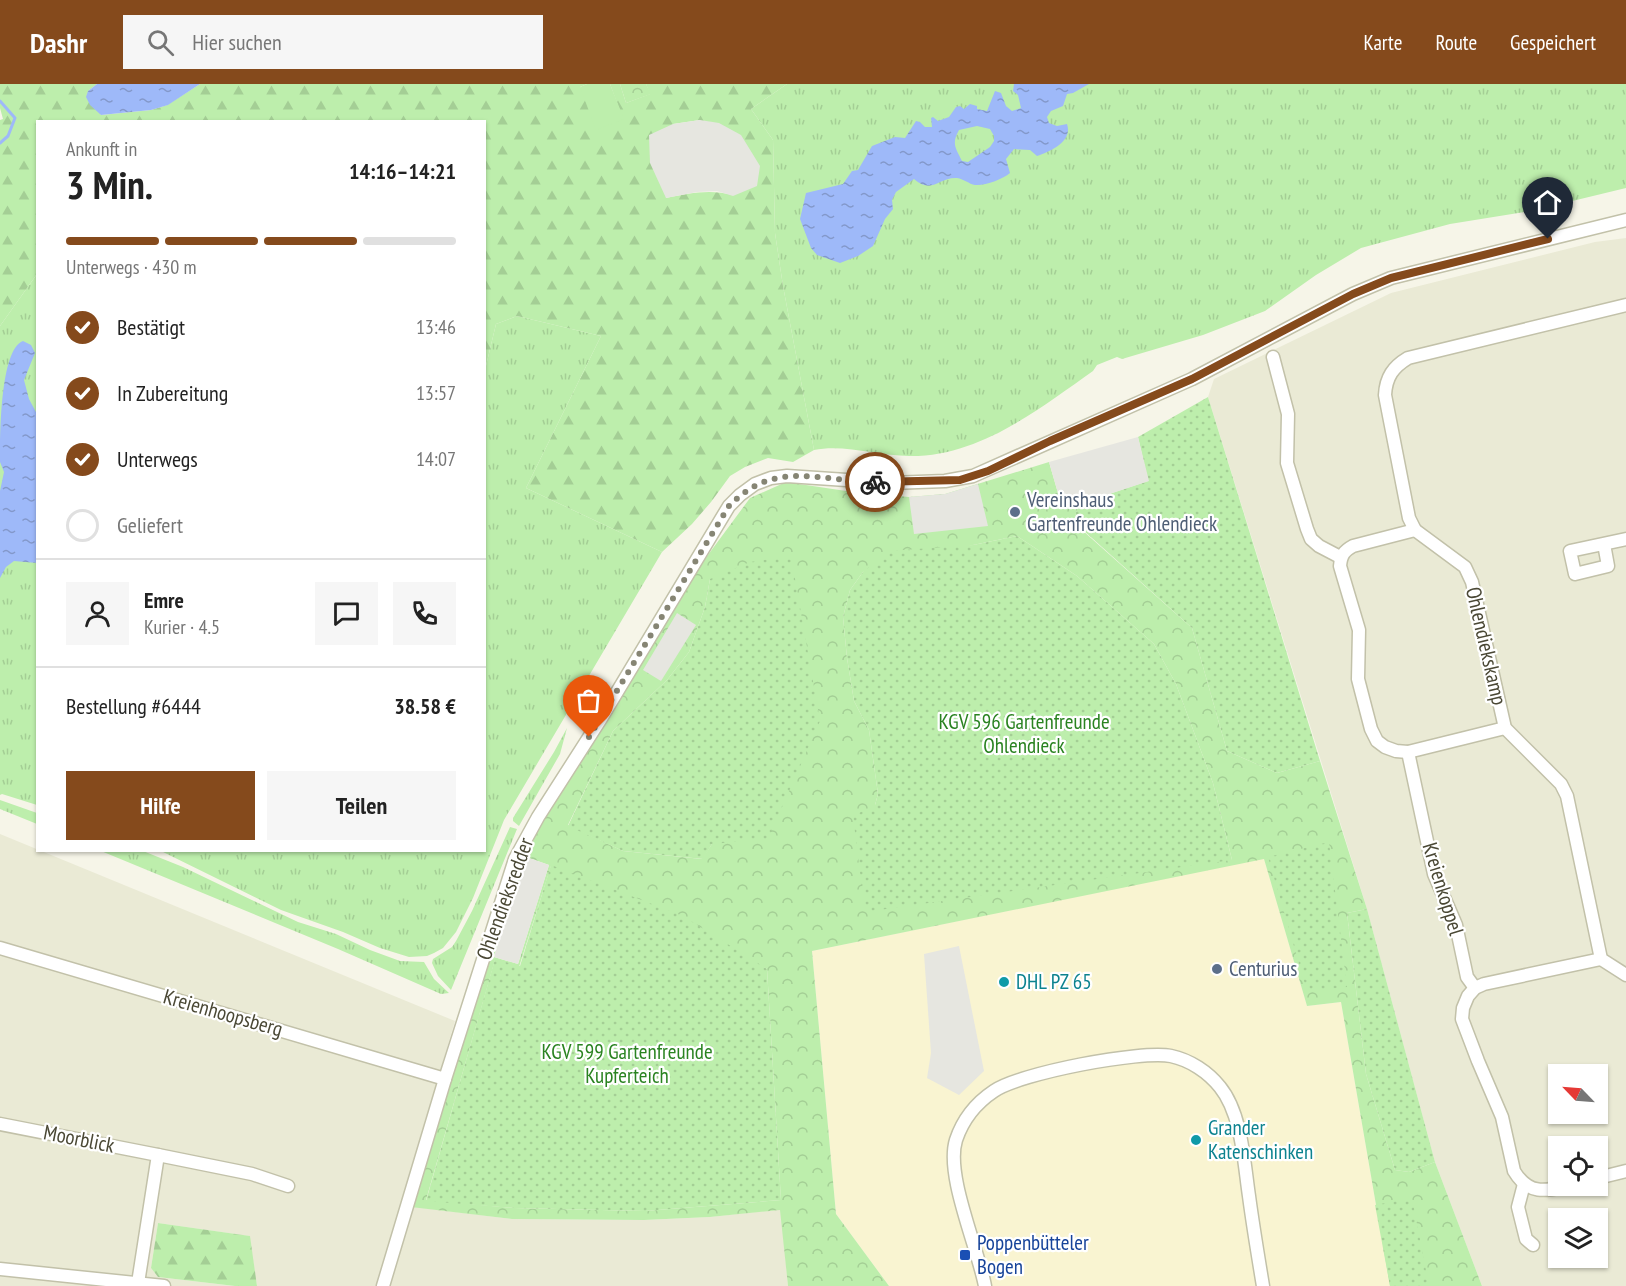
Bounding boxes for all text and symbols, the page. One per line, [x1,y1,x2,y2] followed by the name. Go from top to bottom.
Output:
[123,15,543,69] search box
[30,24,87,61] text: Dashr
[144,26,177,59] icon: search
[192,28,282,56] text: Hier suchen
[1364,29,1402,56] text: Karte
[1435,29,1477,56] text: Route
[1510,29,1596,56] text: Gespeichert
[66,136,137,162] text: Ankunft in
[349,157,456,185] text: 14:16–14:21
[66,159,153,210] text: 3 Min.
[1522,177,1573,239] pin
[1531,186,1564,219] icon: home
[66,254,196,280] text: Unterwegs · 430 m
[66,311,99,344] icon: check
[117,313,185,341] text: Bestätigt
[416,314,456,340] text: 13:46
[66,377,99,410] icon: check
[117,379,228,407] text: In Zubereitung
[416,380,456,406] text: 13:57
[66,443,99,476] icon: check
[117,445,198,473] text: Unterwegs
[416,446,456,472] text: 14:07
[845,452,905,512] courier
[859,466,892,499] icon: bike
[1026,486,1217,537] place label: Vereinshaus Gartenfreunde Ohlendieck
[1008,505,1022,519] marker: Vereinshaus Gartenfreunde Ohlendieck
[117,511,183,539] text: Geliefert
[66,582,129,645] button: person
[315,582,378,645] button: chat
[393,582,456,645] button: phone
[1460,584,1513,708] street label: Ohlendiekskamp
[144,586,184,614] text: Emre
[144,614,220,640] text: Kurier · 4.5
[563,675,614,737] pin
[572,684,605,717] icon: bag
[66,692,201,720] text: Bestellung #6444
[394,692,456,720] text: 38.58 €
[938,708,1110,759] park label: KGV 596 Gartenfreunde Ohlendieck
[66,771,255,840] button: Hilfe
[267,771,456,840] button: Teilen
[470,834,539,964] street label: Ohlendieksredder
[1417,839,1470,939] street label: Kreienkoppel
[1229,955,1297,982] place label: Centurius
[1210,962,1224,976] marker: Centurius
[1016,968,1092,995] place label: DHL PZ 65
[997,975,1011,989] marker: DHL PZ 65
[160,983,286,1042] street label: Kreienhoopsberg
[541,1038,713,1089] park label: KGV 599 Gartenfreunde Kupferteich
[1548,1064,1608,1124] north arrow
[1548,1064,1608,1268] map controls
[1208,1114,1313,1165] place label: Grander Katenschinken
[41,1118,117,1159] street label: Moorblick
[1189,1133,1203,1147] marker: Grander Katenschinken
[1548,1136,1608,1196] button: locate
[1548,1208,1608,1268] button: layers
[977,1229,1089,1280] place label: Poppenbütteler Bogen
[958,1248,972,1262] marker: Poppenbütteler Bogen

